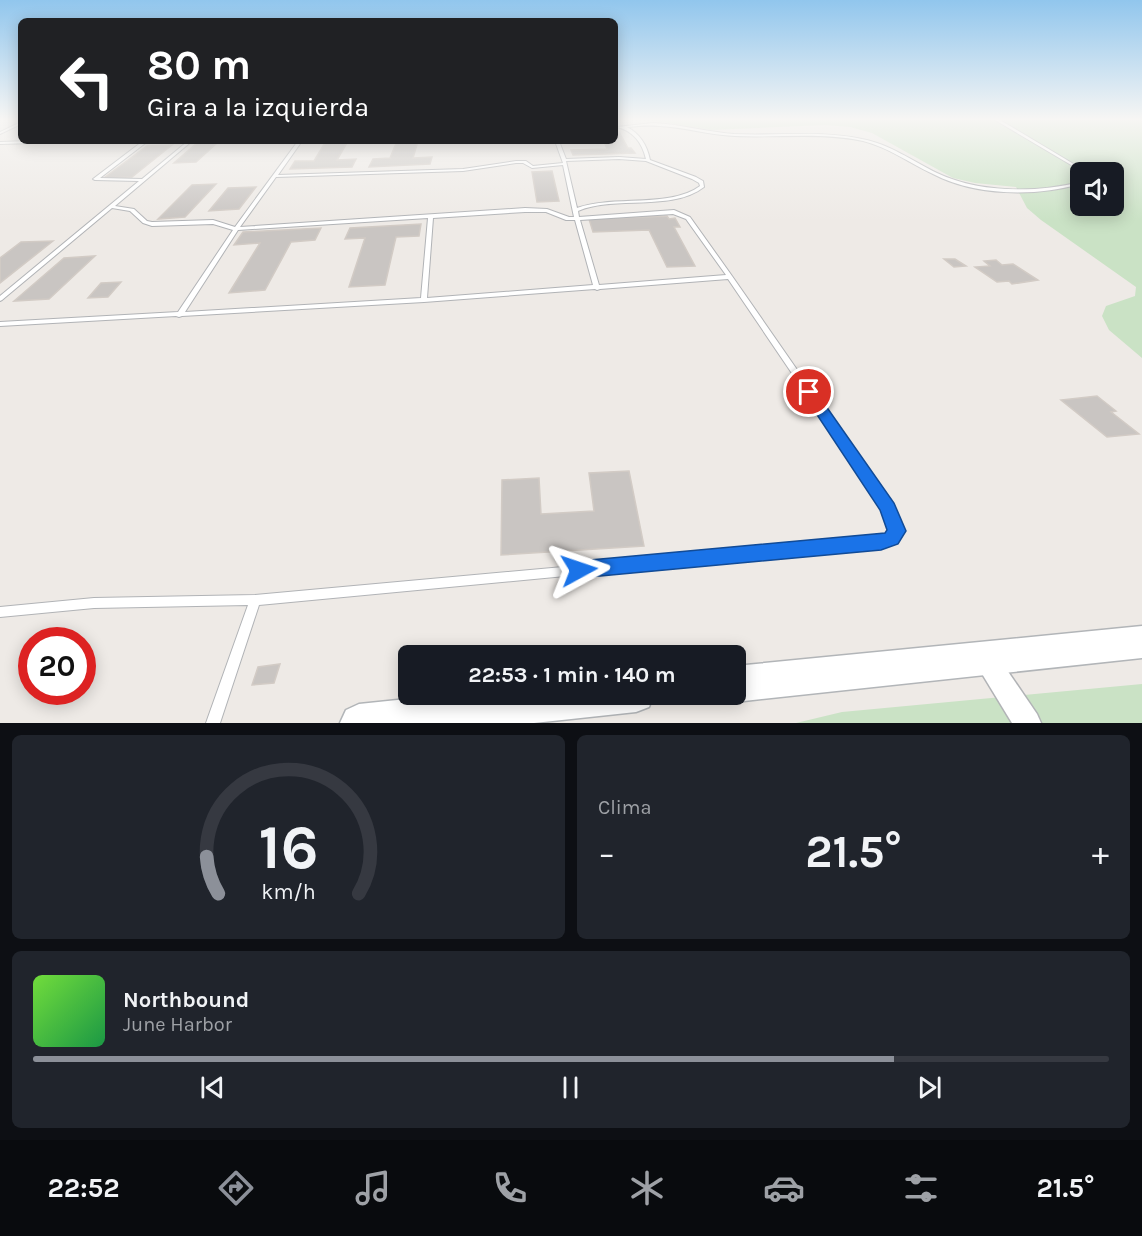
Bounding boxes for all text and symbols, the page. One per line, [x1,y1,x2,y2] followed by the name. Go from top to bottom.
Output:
[147,40,251,90] text: 80 m
[48,42,126,120] icon: left
[147,91,369,123] text: Gira a la izquierda
[1070,162,1124,216] map controls
[1070,162,1124,216] button: sound
[783,366,834,417] pin
[792,375,825,408] icon: arrive
[547,538,611,602] position arrow
[18,627,96,705] speed limit sign: 20
[468,662,676,688] text: 22:53 · 1 min · 140 m
[598,796,652,819] text: Clima
[258,811,319,884] text: 16
[805,826,902,878] text: 21.5°
[598,834,615,872] text: −
[1092,834,1109,872] text: +
[261,879,316,904] text: km/h
[123,987,249,1013] text: Northbound
[123,1013,232,1036] text: June Harbor
[196,1071,229,1104] icon: previous
[554,1071,587,1104] icon: pause
[913,1071,946,1104] icon: next
[215,1167,257,1209] icon: directions
[352,1167,394,1209] icon: music
[489,1167,531,1209] icon: phone
[626,1167,668,1209] icon: climate
[763,1167,805,1209] icon: car
[900,1167,942,1209] icon: filters
[48,1172,120,1204] text: 22:52
[1037,1172,1094,1204] text: 21.5°

